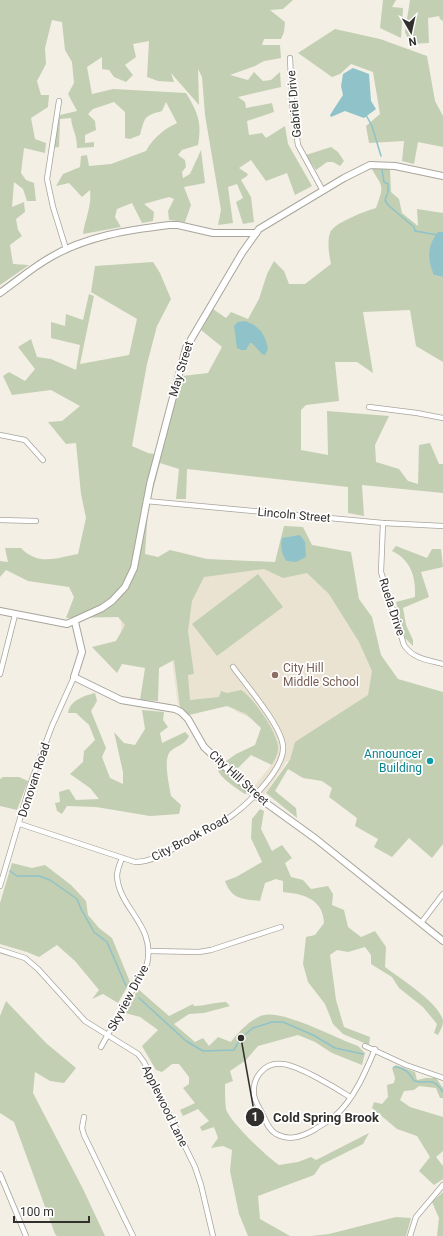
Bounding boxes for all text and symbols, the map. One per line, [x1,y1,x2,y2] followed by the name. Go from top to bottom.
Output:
[391,12,431,52] north arrow
[407,34,417,48] text: N
[284,70,304,138] street label: Gabriel Drive
[166,340,196,398] street label: May Street
[257,505,331,525] street label: Lincoln Street
[376,576,408,638] street label: Ruela Drive
[283,661,359,689] place label: City Hill Middle School
[270,670,280,680] marker: City Hill Middle School
[15,741,53,819] street label: Donovan Road
[364,747,422,775] place label: Announcer Building
[206,748,272,808] street label: City Hill Street
[425,756,435,766] marker: Announcer Building
[149,812,231,864] street label: City Brook Road
[105,963,151,1033] street label: Skyview Drive
[139,1063,191,1149] street label: Applewood Lane
[245,1105,386,1130] callout: Cold Spring Brook
[252,1110,258,1124] text: 1
[273,1110,380,1125] text: Cold Spring Brook
[14,1198,89,1224] scale bar
[20,1205,54,1219] text: 100 m

